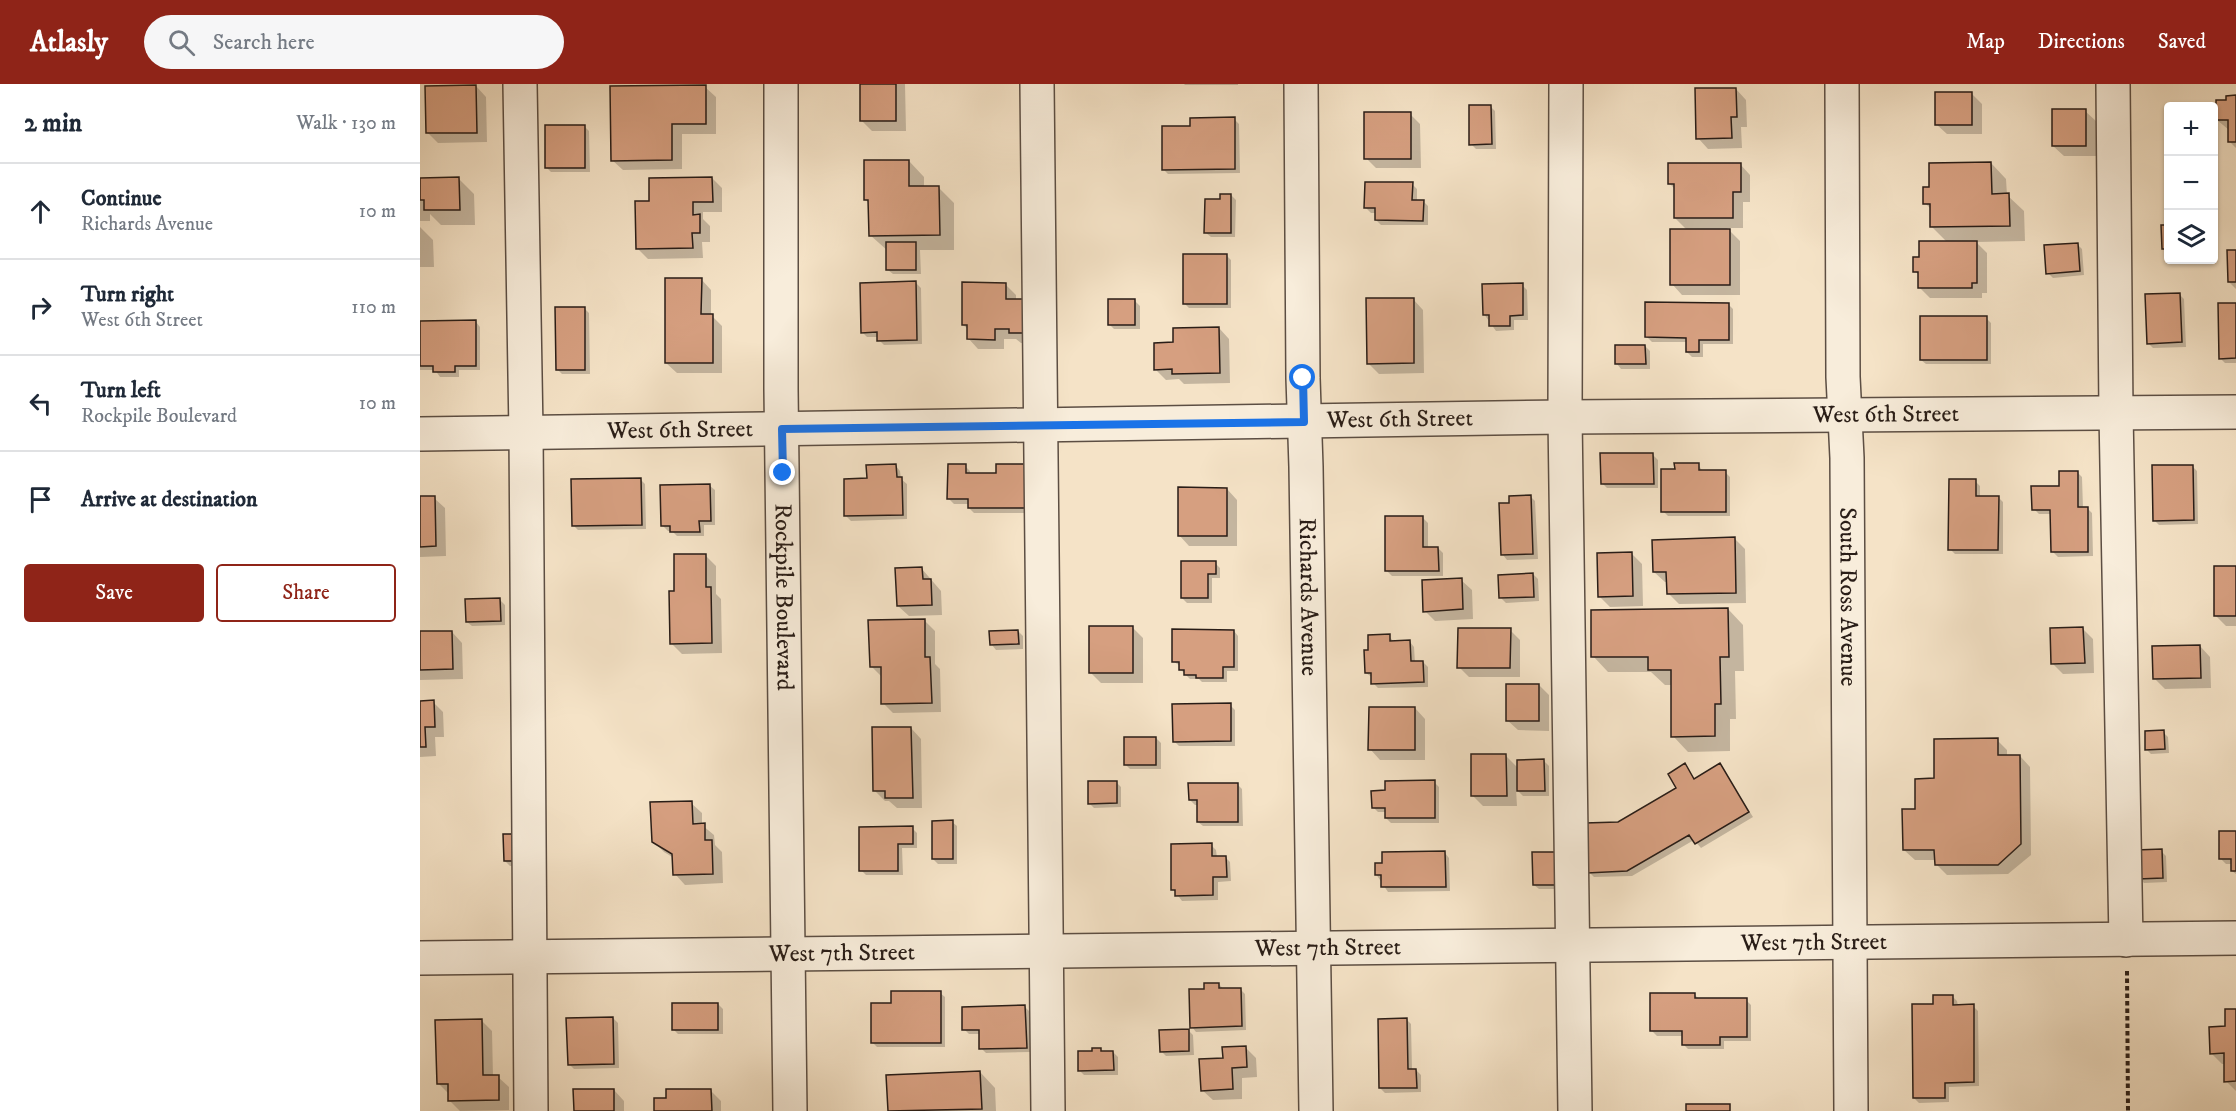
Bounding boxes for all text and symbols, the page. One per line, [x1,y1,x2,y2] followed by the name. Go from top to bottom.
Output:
[144,15,564,69] search box
[30,25,108,60] text: Atlasly
[165,26,198,59] icon: search
[213,29,315,56] text: Search here
[1966,29,2005,55] text: Map
[2038,29,2125,55] text: Directions
[2158,29,2206,55] text: Saved
[2164,102,2218,264] map controls
[2164,102,2218,156] button: +
[24,107,82,140] text: 2 min
[296,111,396,136] text: Walk · 130 m
[2164,156,2218,210] button: −
[81,185,162,212] text: Continue
[24,195,57,228] icon: ahead
[359,199,396,224] text: 10 m
[2164,210,2218,264] button: layers
[81,212,213,237] text: Richards Avenue
[81,281,174,308] text: Turn right
[24,291,57,324] icon: right
[351,295,396,320] text: 110 m
[81,308,203,333] text: West 6th Street
[1289,364,1315,390] route start
[81,377,161,404] text: Turn left
[24,387,57,420] icon: left
[359,391,396,416] text: 10 m
[1812,399,1959,430] street label: West 6th Street
[1325,403,1474,436] street label: West 6th Street
[81,404,237,429] text: Rockpile Boulevard
[606,414,754,446] street label: West 6th Street
[769,459,795,485] route end
[24,483,57,516] icon: arrive
[81,486,258,513] text: Arrive at destination
[767,503,800,691] street label: Rockpile Boulevard
[1832,507,1863,687] street label: South Ross Avenue
[1292,517,1324,676] street label: Richards Avenue
[24,564,204,622] button: Save
[216,564,396,622] button: Share
[1739,927,1888,958] street label: West 7th Street
[1254,932,1402,964] street label: West 7th Street
[768,938,916,969] street label: West 7th Street

